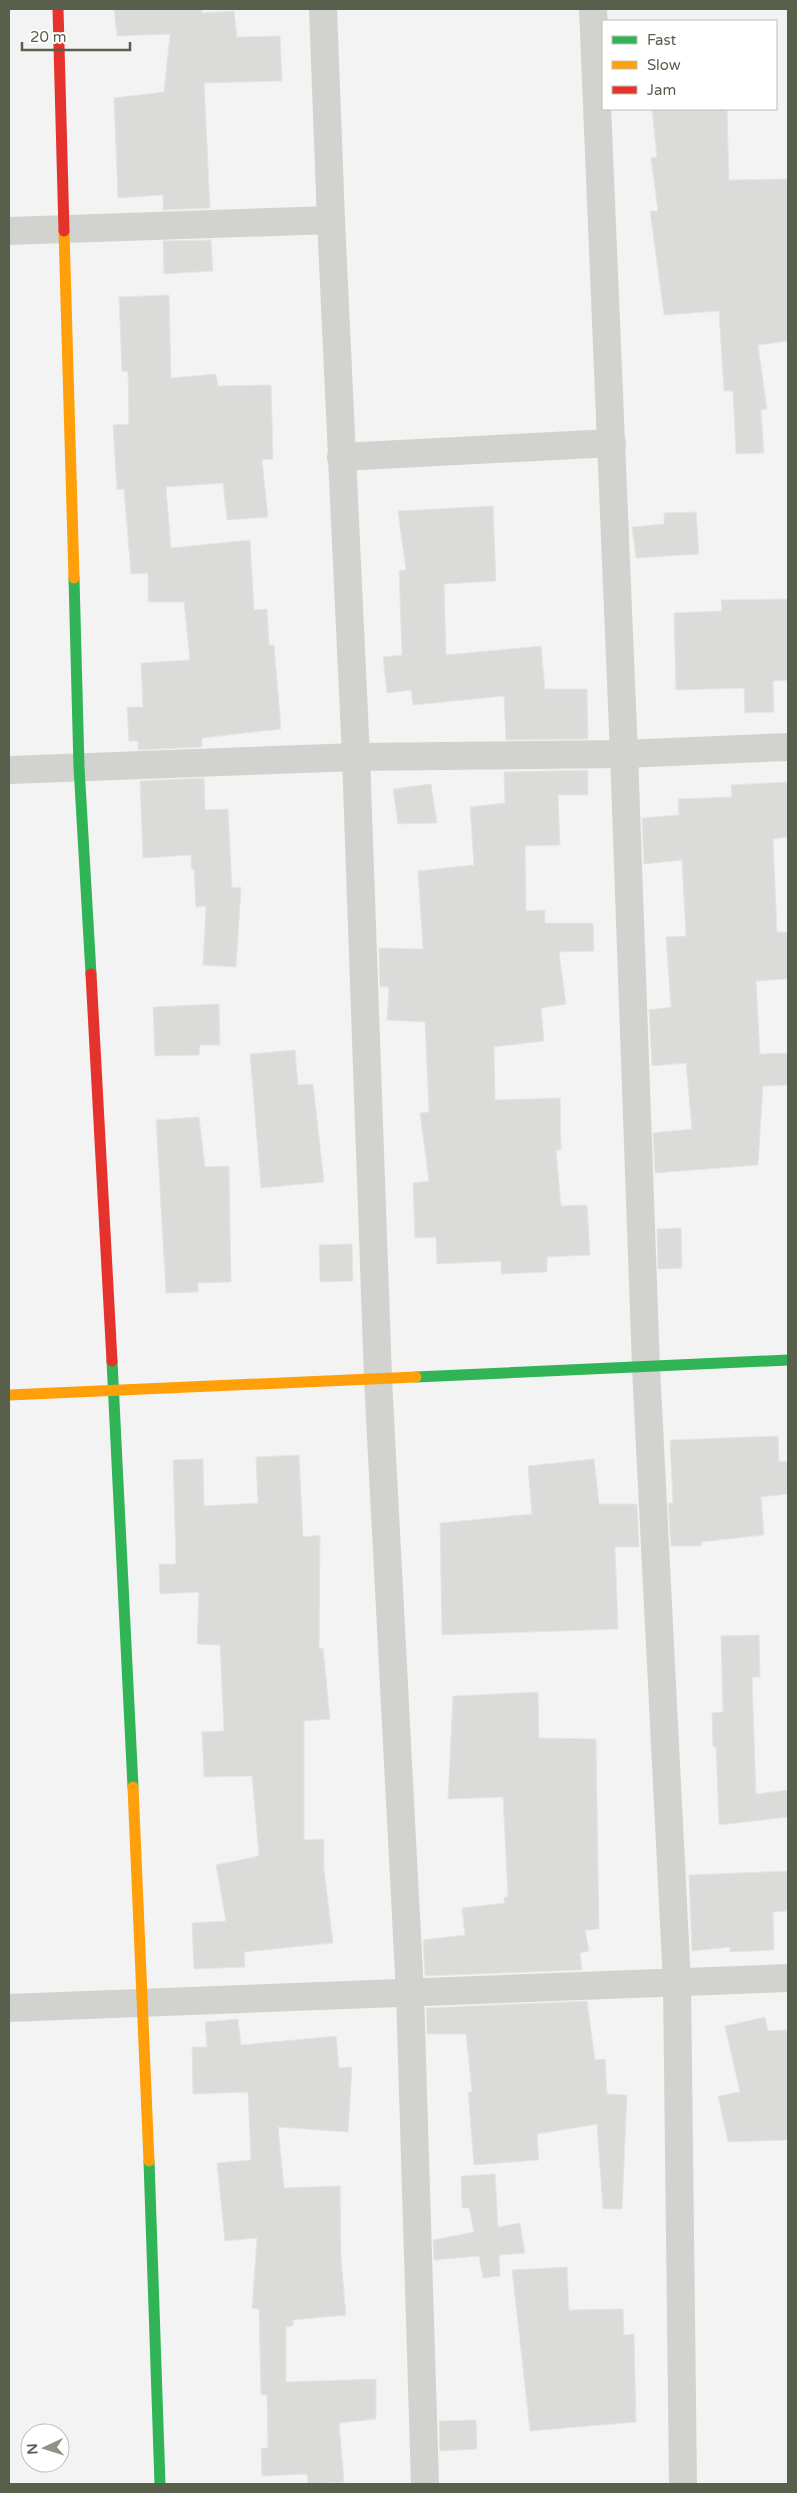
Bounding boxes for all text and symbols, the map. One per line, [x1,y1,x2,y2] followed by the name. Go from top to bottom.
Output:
[22,20,130,52] scale bar
[602,20,777,110] legend
[30,28,67,46] text: 20 m
[647,31,677,49] text: Fast
[647,56,681,74] text: Slow
[647,81,676,99] text: Jam
[20,2423,70,2473] north arrow
[24,2443,41,2455] text: N

